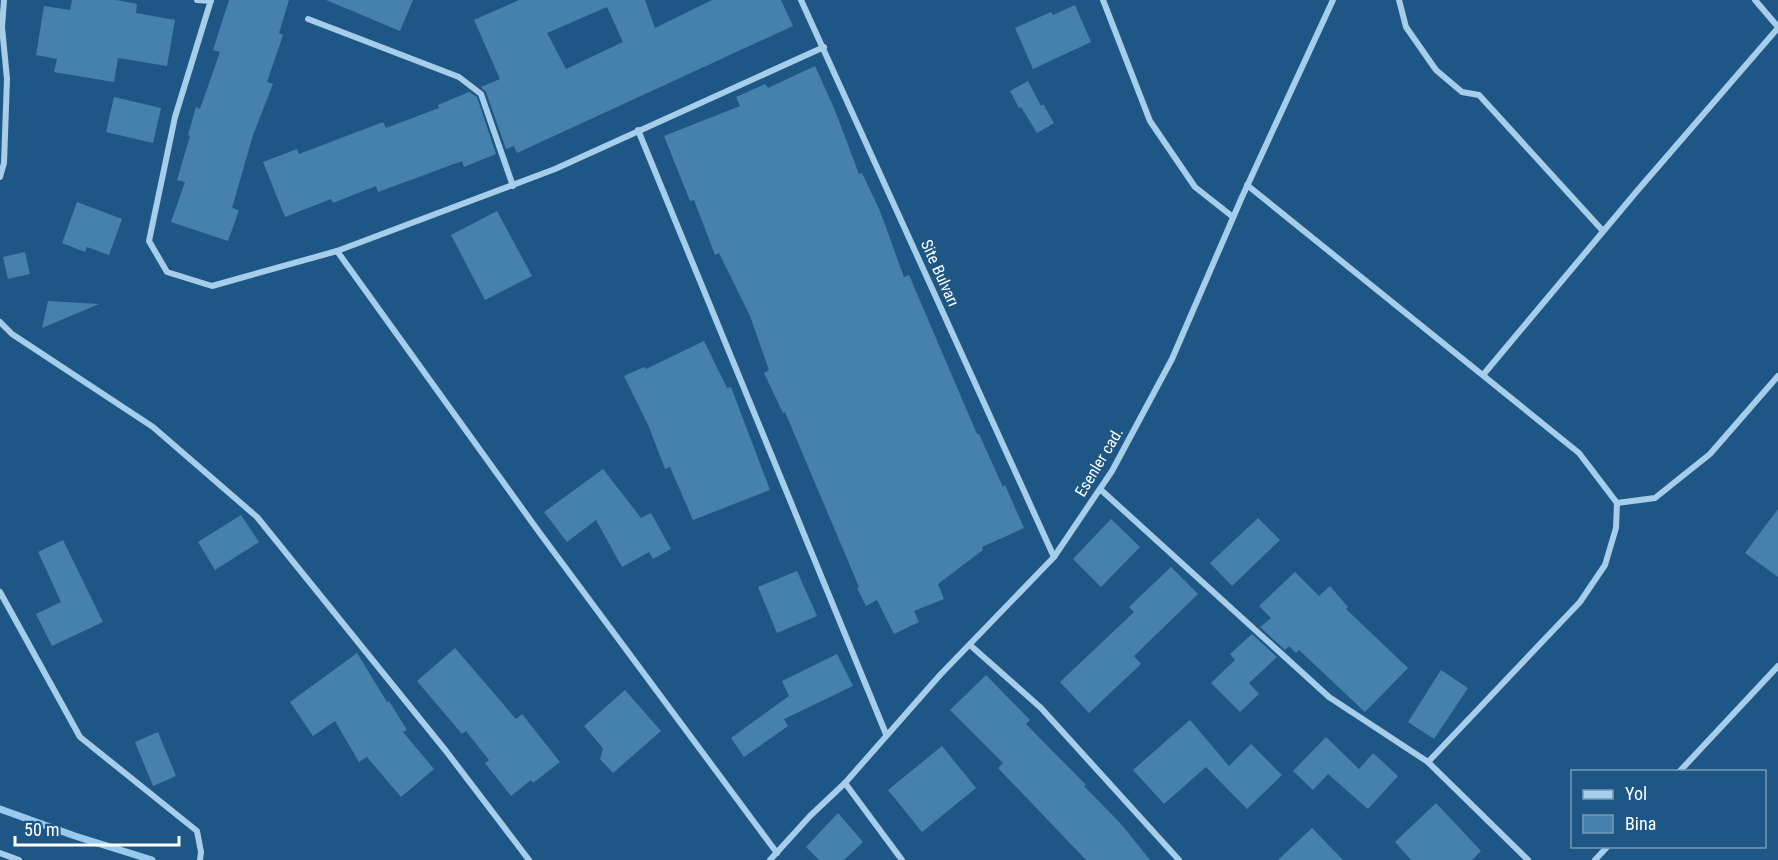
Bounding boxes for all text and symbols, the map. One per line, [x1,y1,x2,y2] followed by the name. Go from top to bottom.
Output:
[917,237,963,309] street label: Site Bulvarı
[1071,424,1127,500] street label: Esenler cad.
[1571,770,1766,848] legend
[1625,783,1647,804] text: Yol
[15,809,178,847] scale bar
[1625,813,1656,834] text: Bina
[24,819,59,840] text: 50 m

